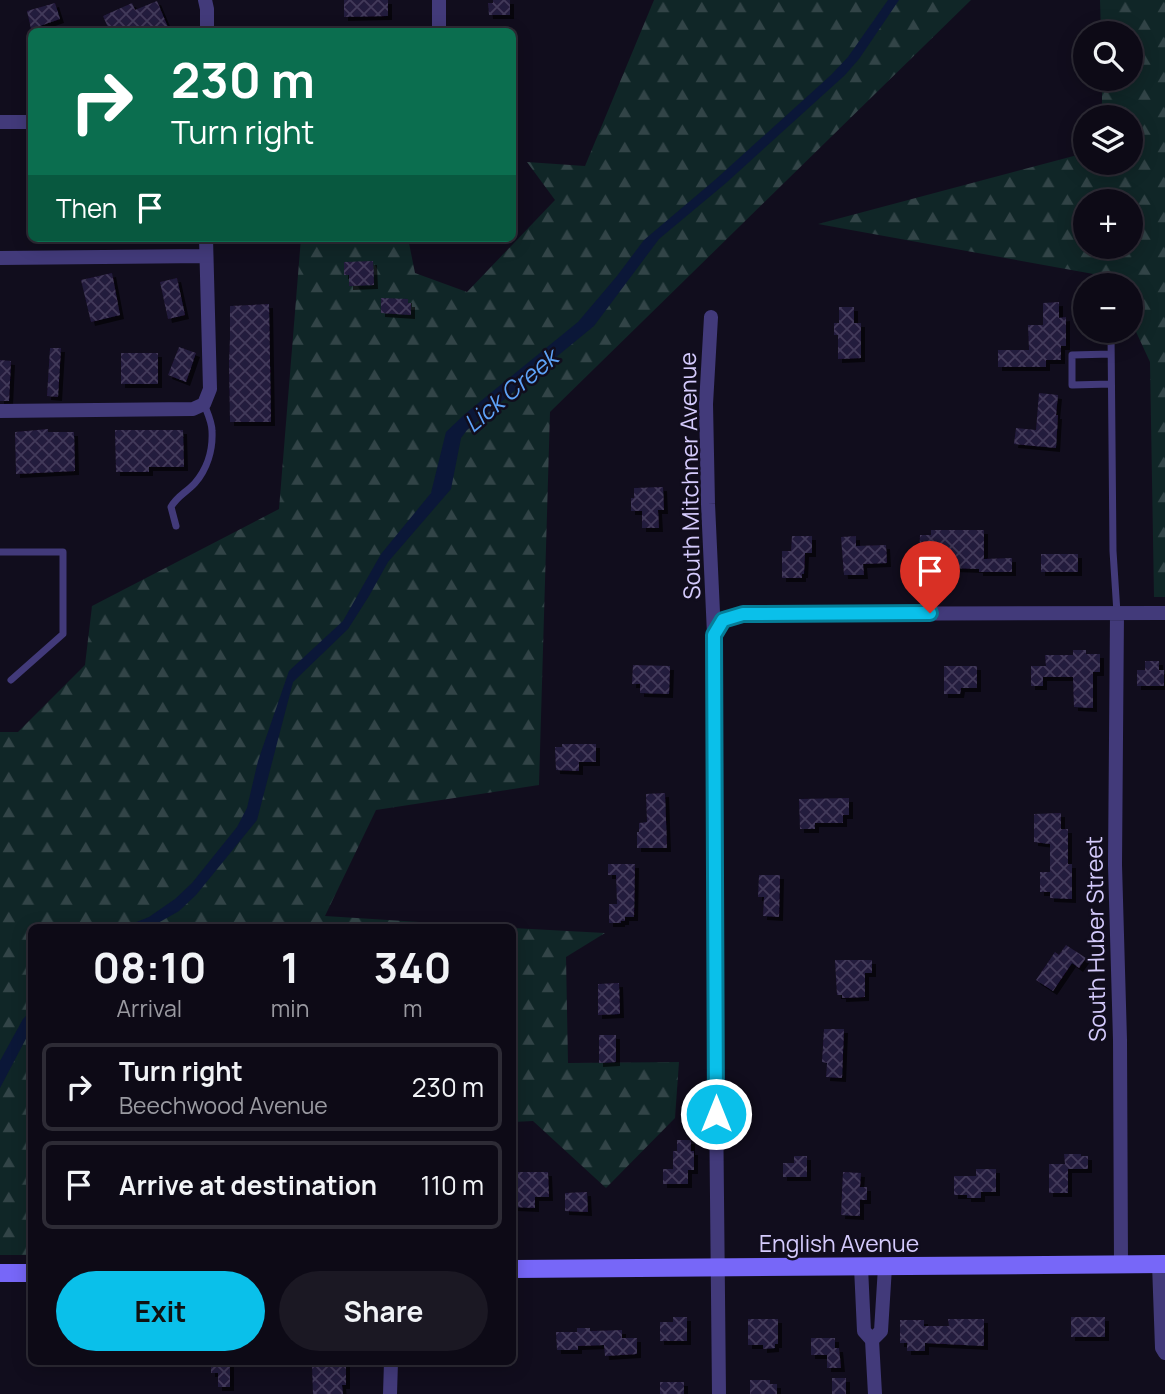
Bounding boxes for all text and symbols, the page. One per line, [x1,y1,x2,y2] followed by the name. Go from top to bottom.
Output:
[1073,21,1143,343] map controls
[1073,21,1143,91] button: search
[171,46,315,113] text: 230 m
[56,56,147,147] icon: right
[1073,105,1143,175] button: layers
[171,110,314,154] text: Turn right
[131,189,169,227] icon: arrive
[1073,189,1143,259] button: +
[56,190,117,226] text: Then
[1073,273,1143,343] button: −
[456,339,566,439] water label: Lick Creek
[671,352,707,600] street label: South Mitchner Avenue
[900,541,960,613] pin
[911,552,949,590] icon: arrive
[1077,836,1113,1042] street label: South Huber Street
[93,938,206,996] text: 08:10
[281,938,299,996] text: 1
[374,938,451,996] text: 340
[117,992,182,1024] text: Arrival
[271,992,309,1024] text: min
[403,992,422,1024] text: m
[119,1053,243,1089] text: Turn right
[60,1068,98,1106] icon: right
[412,1069,484,1105] text: 230 m
[679,1077,753,1151] position arrow
[119,1089,328,1121] text: Beechwood Avenue
[60,1166,98,1204] icon: arrive
[119,1167,377,1203] text: Arrive at destination
[421,1167,484,1203] text: 110 m
[759,1227,919,1259] street label: English Avenue
[56,1271,265,1351] button: Exit
[279,1271,488,1351] button: Share

